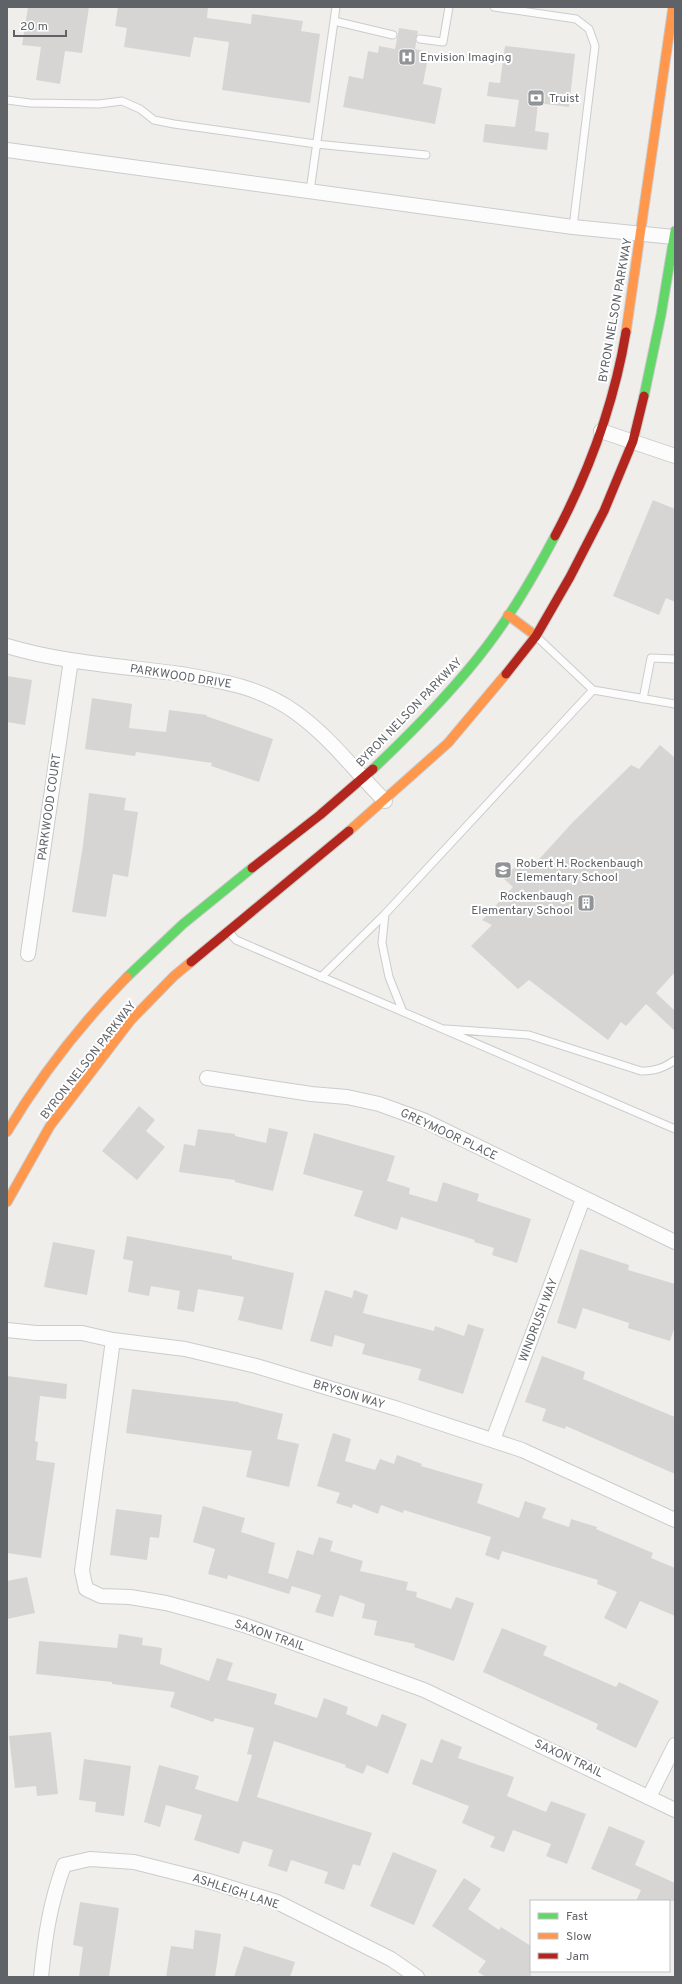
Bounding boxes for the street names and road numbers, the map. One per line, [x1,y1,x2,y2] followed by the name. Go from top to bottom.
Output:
[595,236,637,384] street label: BYRON NELSON PARKWAY
[353,654,466,771] street label: BYRON NELSON PARKWAY
[129,661,233,693] street label: PARKWOOD DRIVE
[35,753,65,862] street label: PARKWOOD COURT
[37,998,140,1123] street label: BYRON NELSON PARKWAY
[397,1105,500,1164] street label: GREYMOOR PLACE
[516,1276,562,1365] street label: WINDRUSH WAY
[311,1376,387,1414] street label: BRYSON WAY
[232,1616,307,1656] street label: SAXON TRAIL
[532,1736,606,1782] street label: SAXON TRAIL
[190,1870,281,1914] street label: ASHLEIGH LANE

